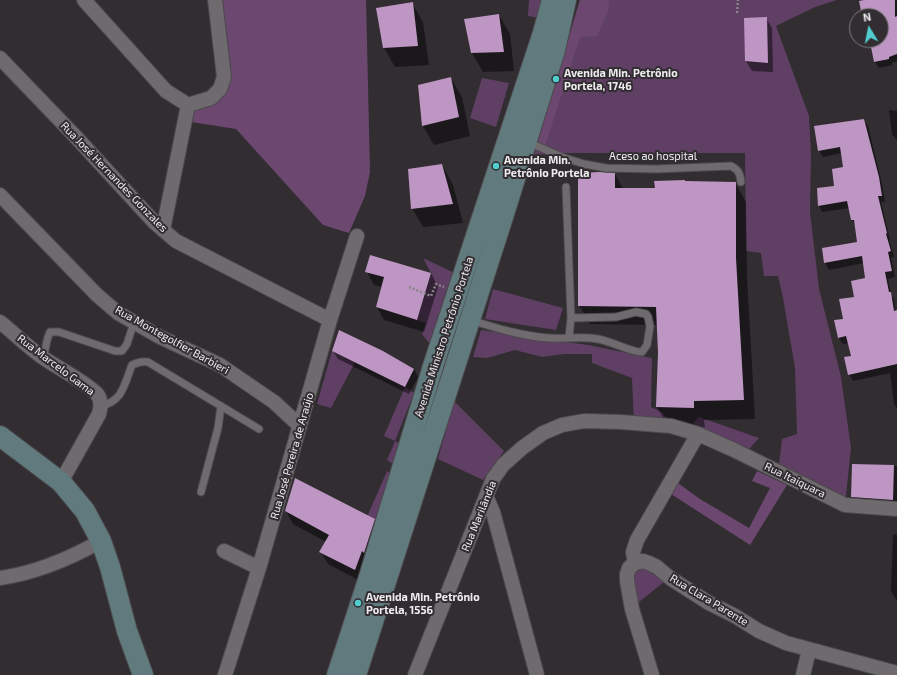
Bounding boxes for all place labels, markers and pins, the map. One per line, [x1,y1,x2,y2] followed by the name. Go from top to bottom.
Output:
[564,66,678,92] place label: Avenida Min. Petrônio Portela, 1746
[551,74,561,84] marker: Avenida Min. Petrônio Portela, 1746
[504,153,590,179] place label: Avenida Min. Petrônio Portela
[491,161,501,171] marker: Avenida Min. Petrônio Portela
[366,590,480,616] place label: Avenida Min. Petrônio Portela, 1556
[353,598,363,608] marker: Avenida Min. Petrônio Portela, 1556

